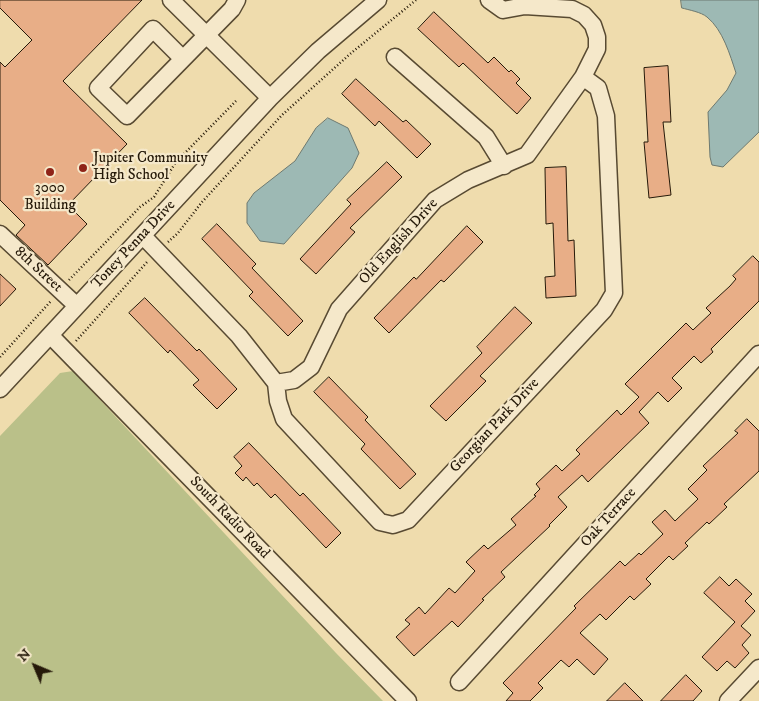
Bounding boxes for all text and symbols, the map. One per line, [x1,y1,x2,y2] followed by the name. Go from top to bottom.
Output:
[93,150,208,185] place label: Jupiter Community High School
[77,162,89,174] marker: Jupiter Community High School
[44,166,56,178] marker: 3000 Building
[24,180,76,215] place label: 3000 Building
[356,195,442,289] street label: Old English Drive
[88,197,180,293] street label: Toney Penna Drive
[10,243,66,297] street label: 8th Street
[447,375,543,477] street label: Georgian Park Drive
[185,473,273,563] street label: South Radio Road
[578,485,640,551] street label: Oak Terrace
[10,641,60,691] north arrow
[14,645,35,666] text: N

